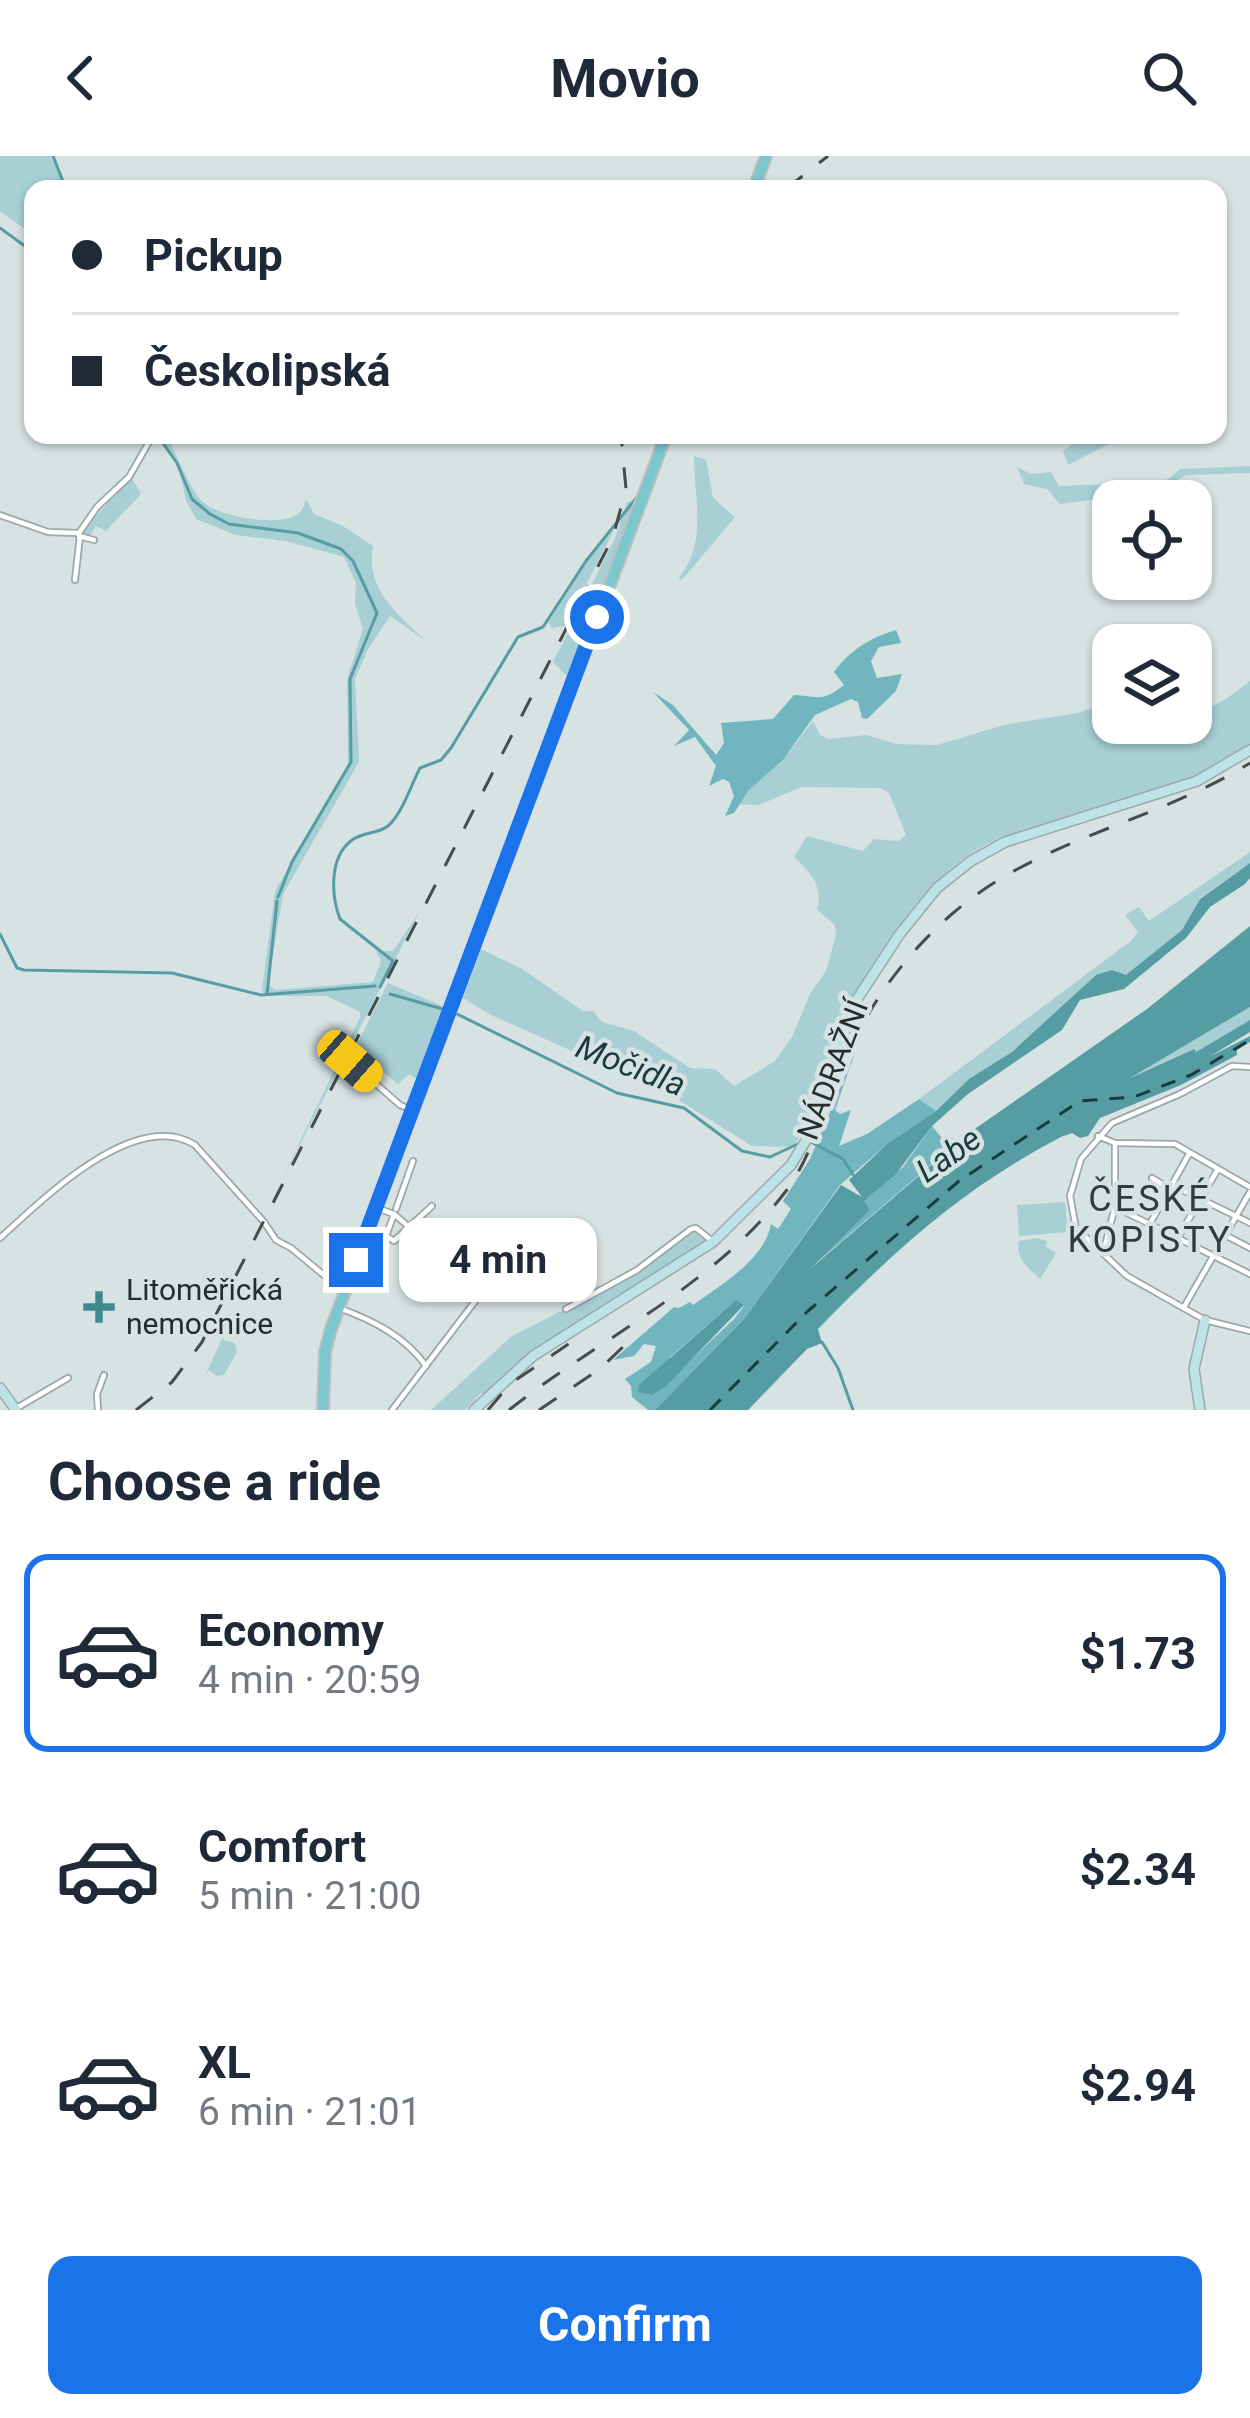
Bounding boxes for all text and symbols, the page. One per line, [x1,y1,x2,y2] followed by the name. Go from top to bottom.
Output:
[48,45,114,111] icon: back
[1136,45,1202,111] icon: search
[550,47,700,110] text: Movio
[144,229,283,282] text: Pickup
[144,344,391,397] text: Českolipská
[1092,480,1212,744] map controls
[1092,480,1212,600] button: locate
[570,590,624,644] route start
[1092,624,1212,744] button: layers
[790,994,875,1144] street label: NÁDRAŽNÍ
[311,1024,389,1098] car
[571,1027,691,1104] water label: Močidla
[909,1118,988,1190] water label: Labe
[1067,1176,1233,1261] district label: ČESKÉ KOPISTY
[398,1218,596,1302] callout: 4 min
[329,1233,383,1287] route end
[449,1237,547,1283] text: 4 min
[126,1272,283,1341] place label: Litoměřická nemocnice
[83,1291,115,1323] marker: Litoměřická nemocnice
[48,1450,381,1513] text: Choose a ride
[54,1599,162,1707] icon: car
[198,1604,384,1657] text: Economy
[1080,1627,1196,1680] text: $1.73
[198,1657,421,1703] text: 4 min · 20:59
[54,1815,162,1923] icon: car
[198,1820,366,1873] text: Comfort
[1080,1843,1196,1896] text: $2.34
[198,1873,421,1919] text: 5 min · 21:00
[54,2031,162,2139] icon: car
[198,2036,251,2089] text: XL
[1080,2059,1196,2112] text: $2.94
[198,2089,421,2135] text: 6 min · 21:01
[48,2256,1202,2394] button: Confirm

